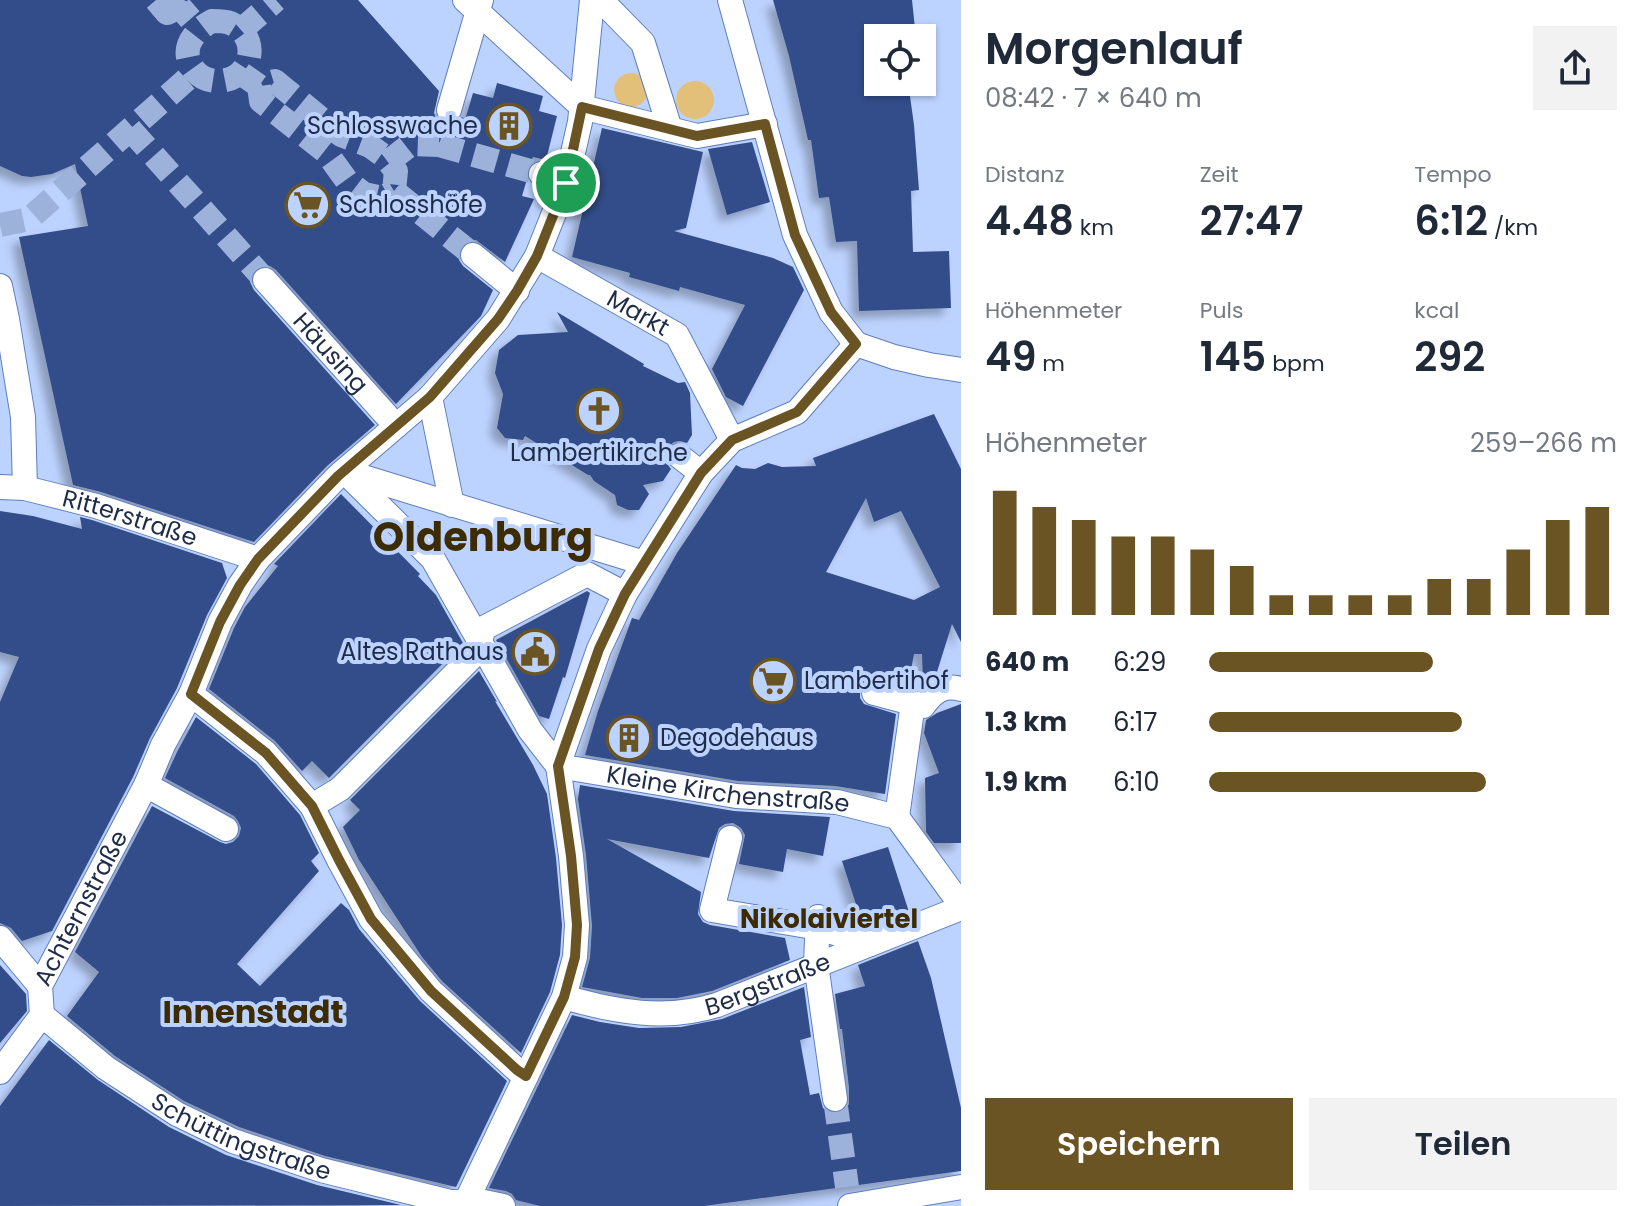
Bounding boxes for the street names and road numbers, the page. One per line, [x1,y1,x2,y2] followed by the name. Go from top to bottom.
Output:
[601,282,676,343] street label: Markt
[286,305,376,400] street label: Häusing
[59,481,202,554] street label: Ritterstraße
[604,757,854,821] street label: Kleine Kirchenstraße
[26,824,135,992] street label: Achternstraße
[701,945,835,1024] street label: Bergstraße
[145,1085,334,1188] street label: Schüttingstraße

